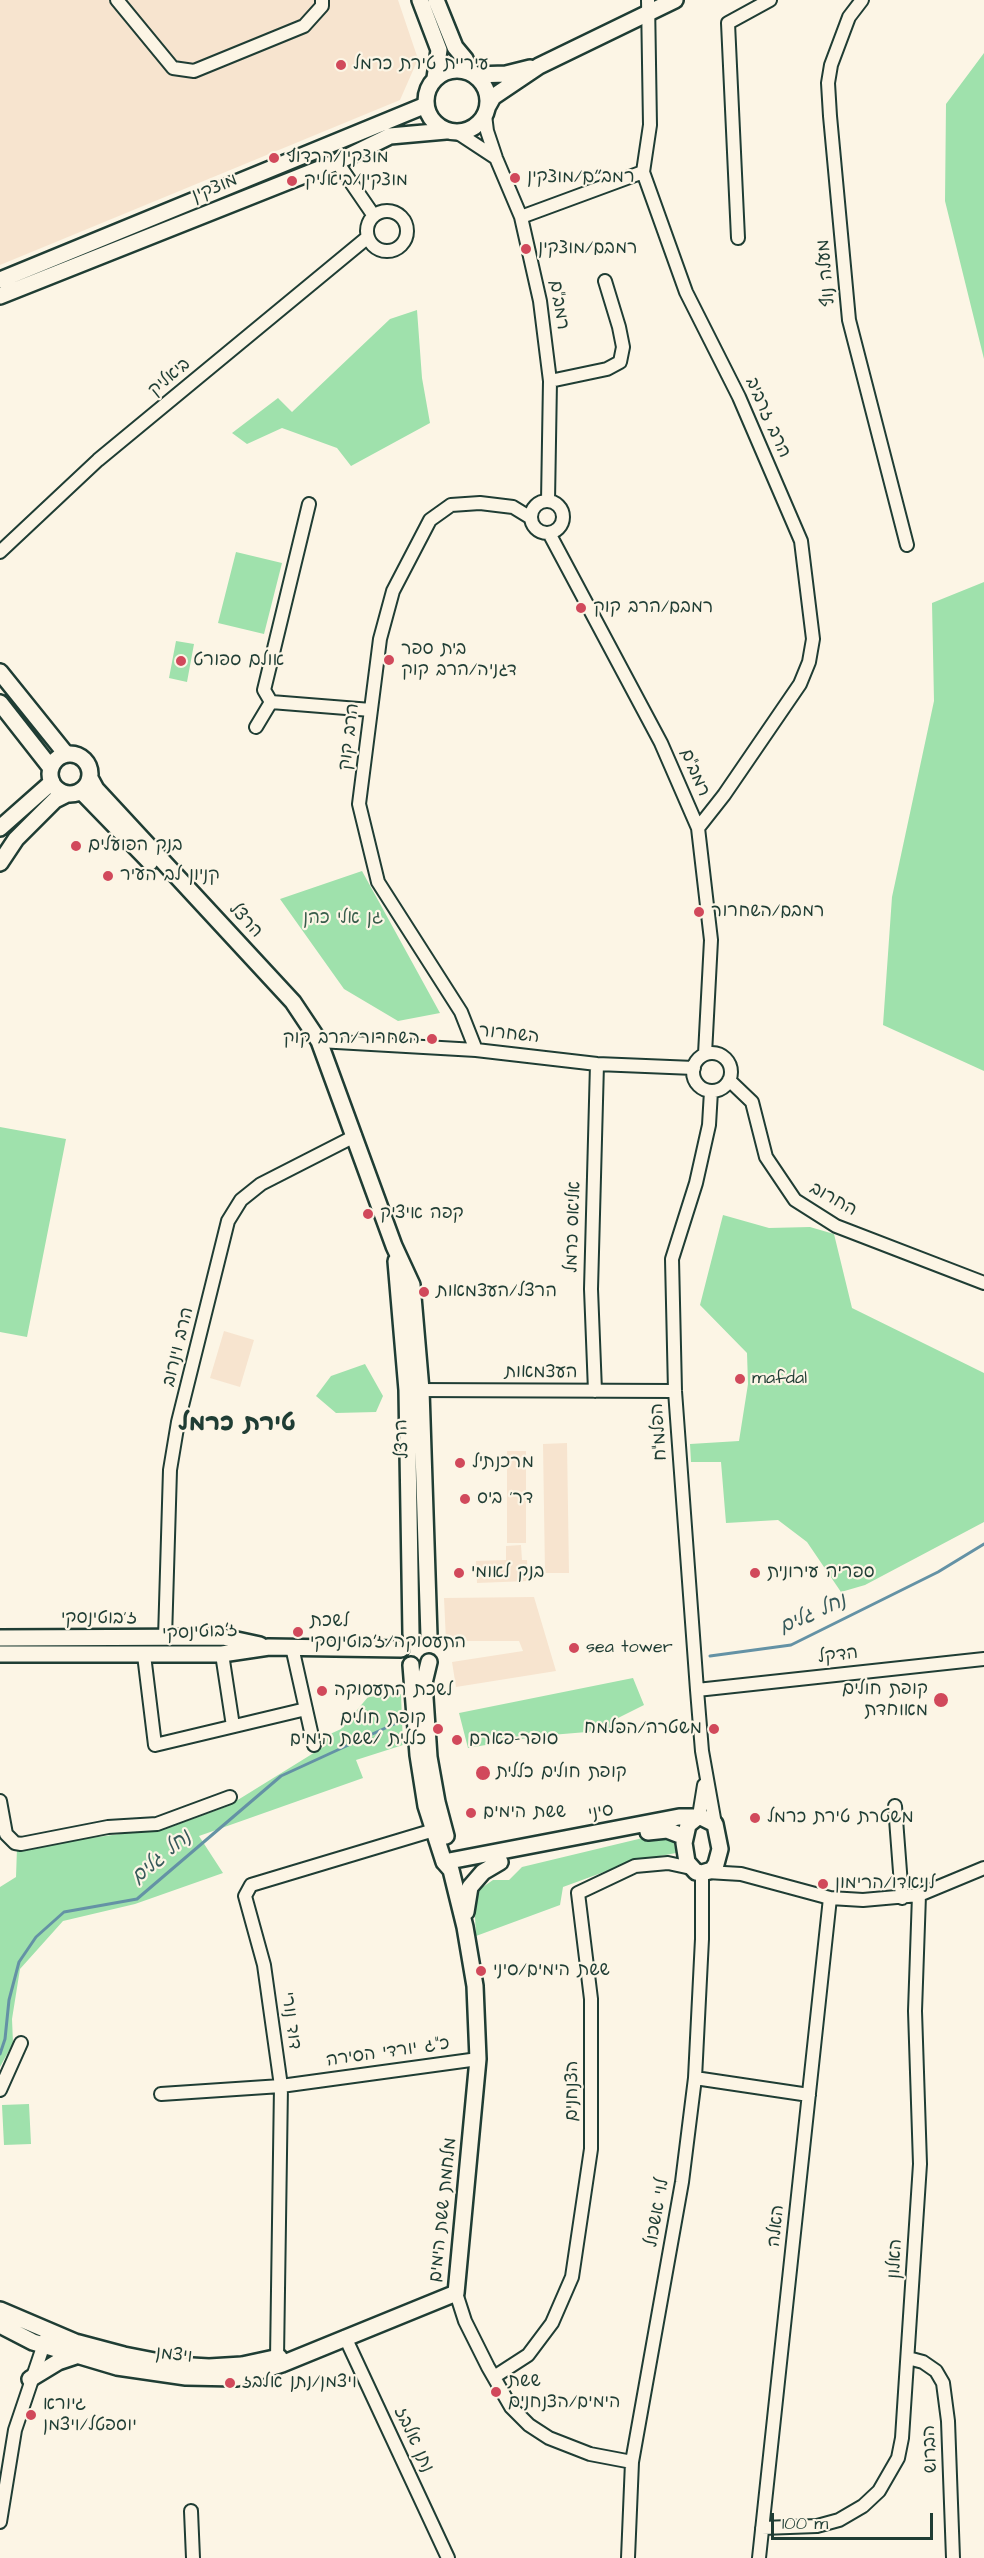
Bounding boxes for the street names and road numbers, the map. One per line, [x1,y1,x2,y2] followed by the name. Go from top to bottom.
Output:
[189,170,241,208] street label: מוצקין
[813,238,841,308] street label: מעלה נוף
[543,279,573,331] street label: רמב"ם
[144,354,196,402] street label: ביאליק
[740,374,794,462] street label: הרב זרביב
[335,702,365,772] street label: הרב קוק
[674,746,714,800] street label: רמב"ם
[224,899,266,943] street label: הרצל
[478,1021,540,1049] street label: השחרור
[806,1178,860,1222] street label: החרוב
[562,1181,586,1273] street label: אליאס כרמל
[159,1305,199,1389] street label: הרב וינרוב
[504,1362,578,1384] street label: העצמאות
[647,1402,673,1462] street label: הפלמ"ח
[392,1419,414,1459] street label: הרצל
[61,1608,137,1630] street label: ז'בוטינסקי
[162,1620,238,1646] street label: ז׳בוטינסקי
[817,1643,859,1669] street label: הדקל
[586,1800,616,1826] street label: סיני
[275,1991,305,2051] street label: דוד נורי
[325,2034,451,2072] street label: כ"ג יורדי הסירה
[562,2061,584,2121] street label: הצנחנים
[426,2137,462,2283] street label: מלחמת ששת הימים
[641,2177,675,2249] street label: לוי אשכול
[764,2204,790,2248] street label: האלה
[884,2238,908,2280] street label: האלון
[155,2343,193,2369] street label: ויצמן
[388,2404,438,2476] street label: נתן אלבז
[919,2424,943,2474] street label: הברוש

